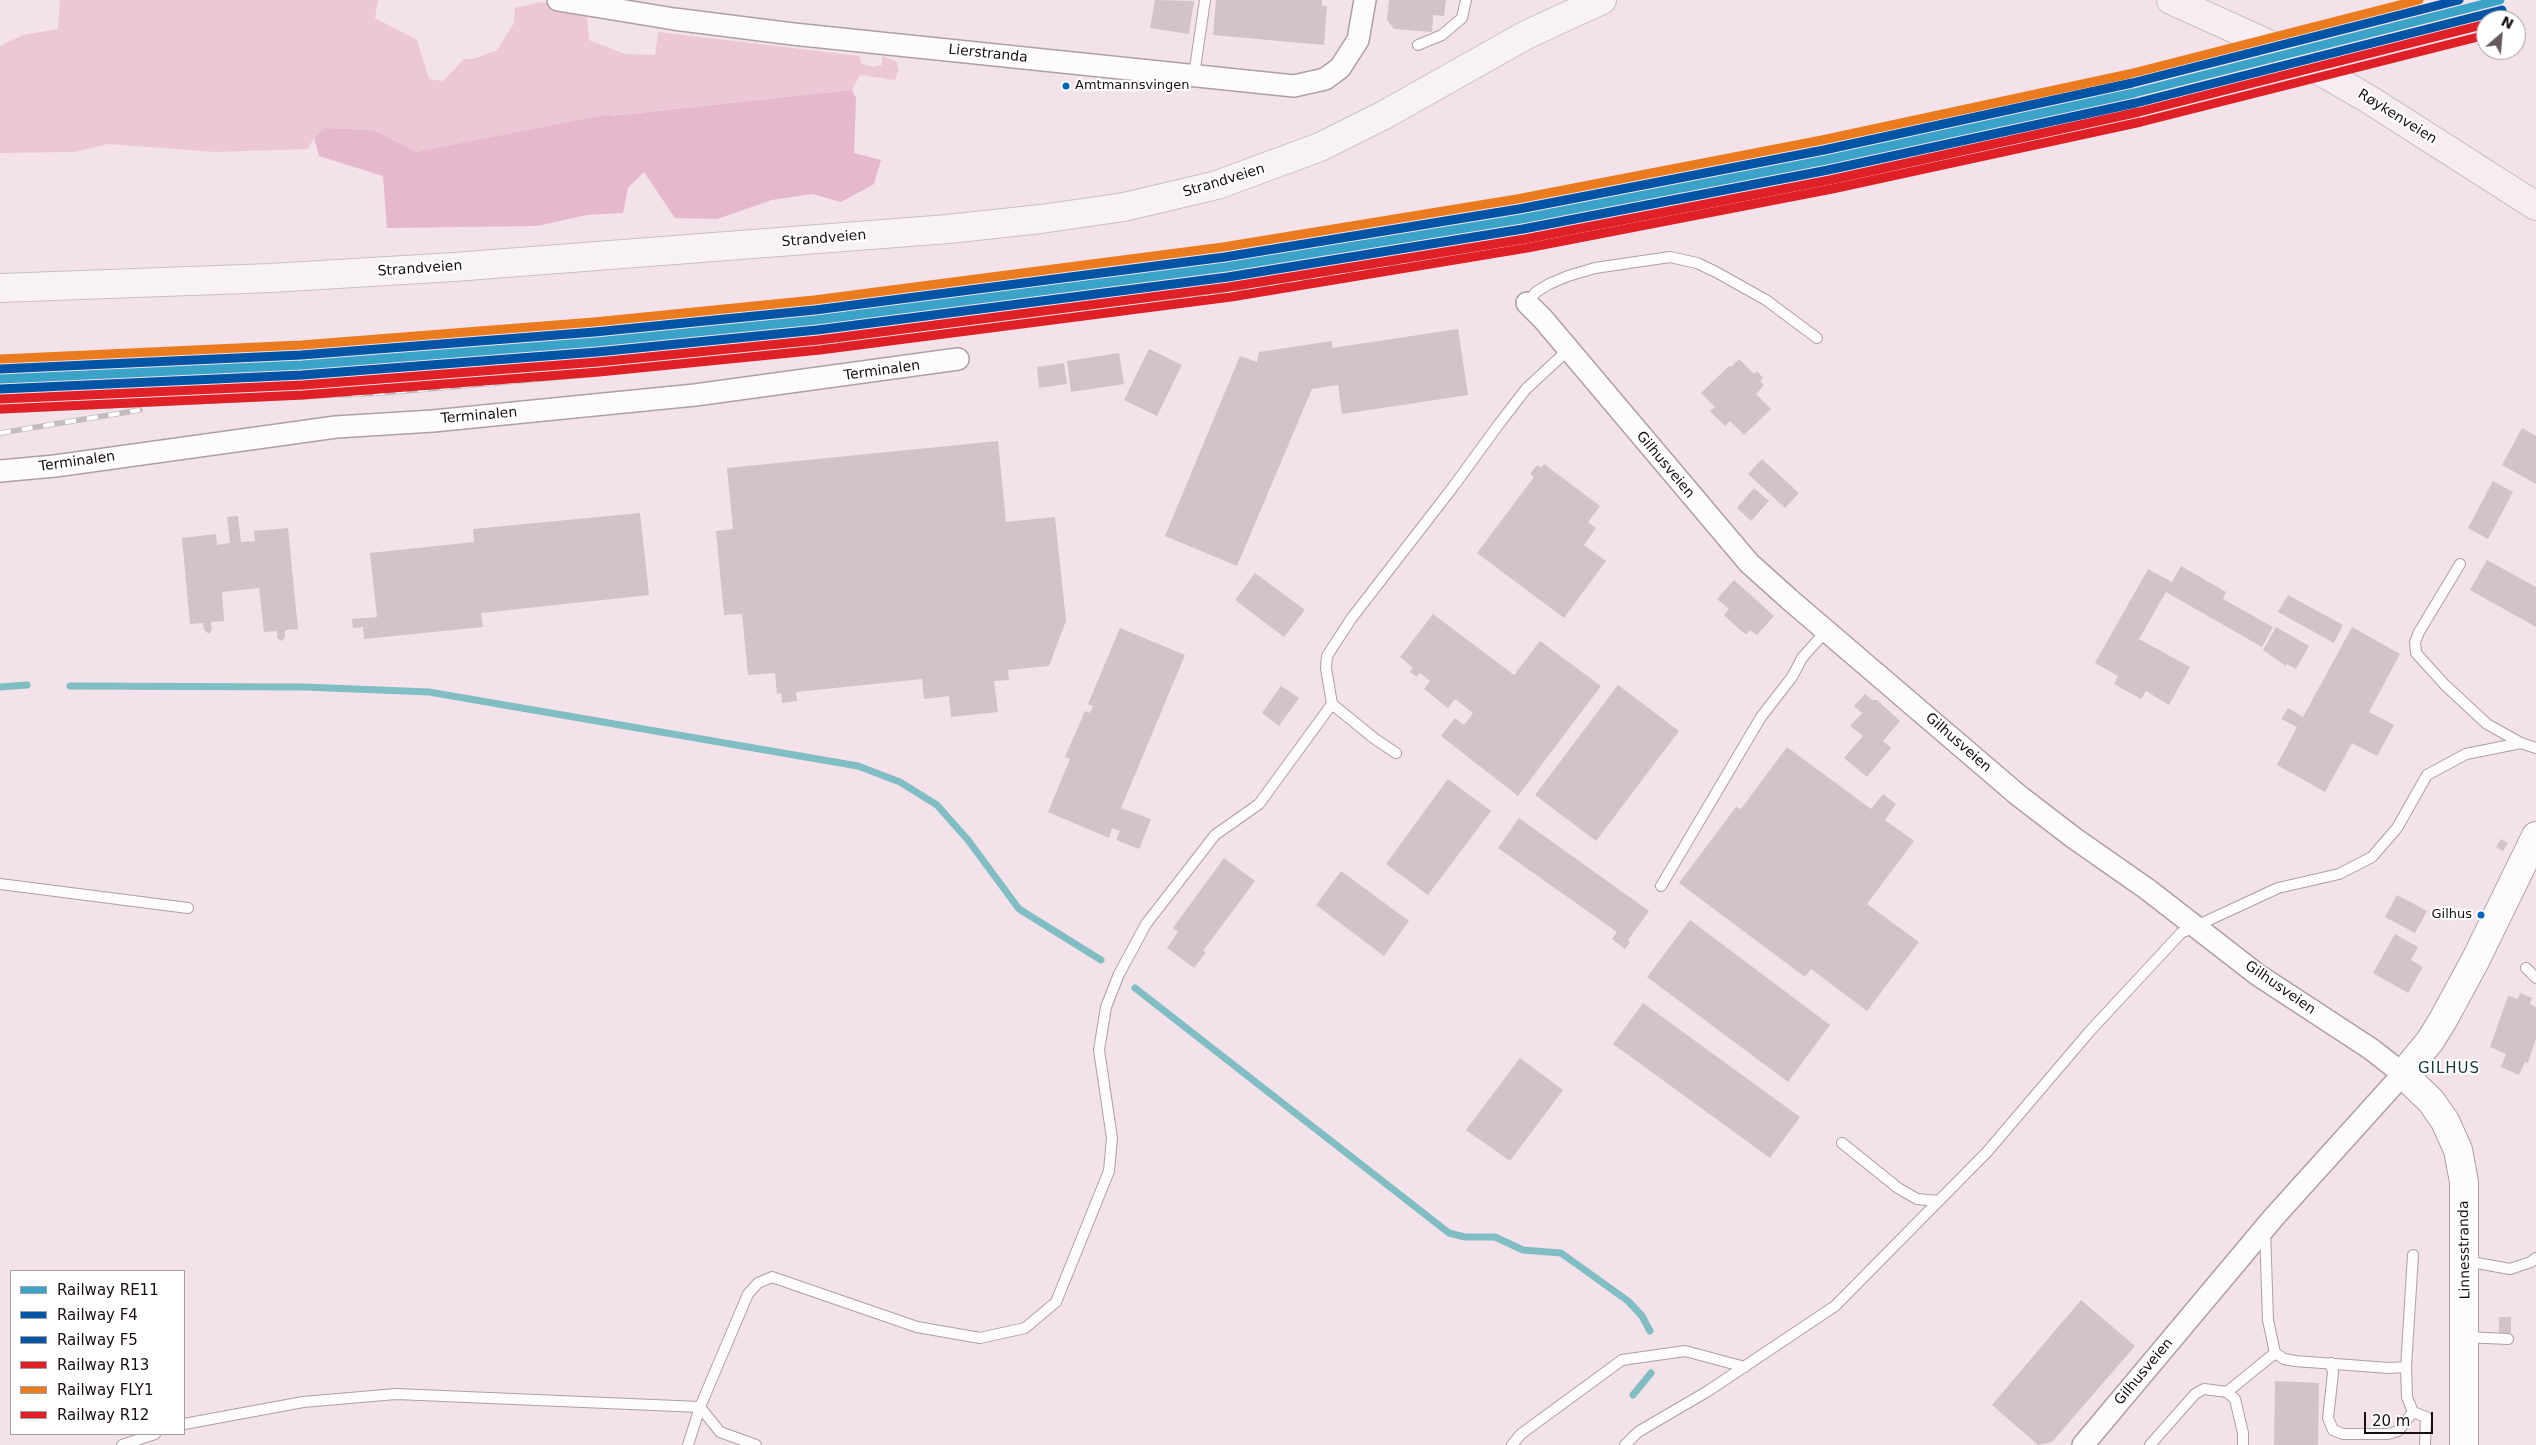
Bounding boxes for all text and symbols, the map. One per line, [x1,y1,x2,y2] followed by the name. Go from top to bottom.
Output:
[2476,10,2526,60] north arrow
[2499,13,2516,32] text: N
[948,41,1028,67] street label: Lierstranda
[1075,78,1190,94] place label: Amtmannsvingen
[1061,81,1071,91] marker: Amtmannsvingen
[2354,86,2440,148] street label: Røykenveien
[1181,161,1267,201] street label: Strandveien
[781,227,867,251] street label: Strandveien
[377,258,463,280] street label: Strandveien
[843,357,921,385] street label: Terminalen
[440,404,518,428] street label: Terminalen
[1632,428,1698,502] street label: Gilhusveien
[38,448,116,476] street label: Terminalen
[1922,710,1994,776] street label: Gilhusveien
[2431,907,2472,923] place label: Gilhus
[2476,910,2486,920] marker: Gilhus
[2242,958,2318,1018] street label: Gilhusveien
[2417,1060,2481,1078] district label: GILHUS
[2456,1200,2474,1300] street label: Linnesstranda
[10,1270,185,1435] legend
[57,1281,159,1299] text: Railway RE11
[57,1306,138,1324] text: Railway F4
[57,1331,138,1349] text: Railway F5
[2111,1335,2177,1409] street label: Gilhusveien
[57,1356,149,1374] text: Railway R13
[57,1381,153,1399] text: Railway FLY1
[2366,1402,2435,1434] scale bar
[57,1406,149,1424] text: Railway R12
[2372,1412,2410,1430] text: 20 m

